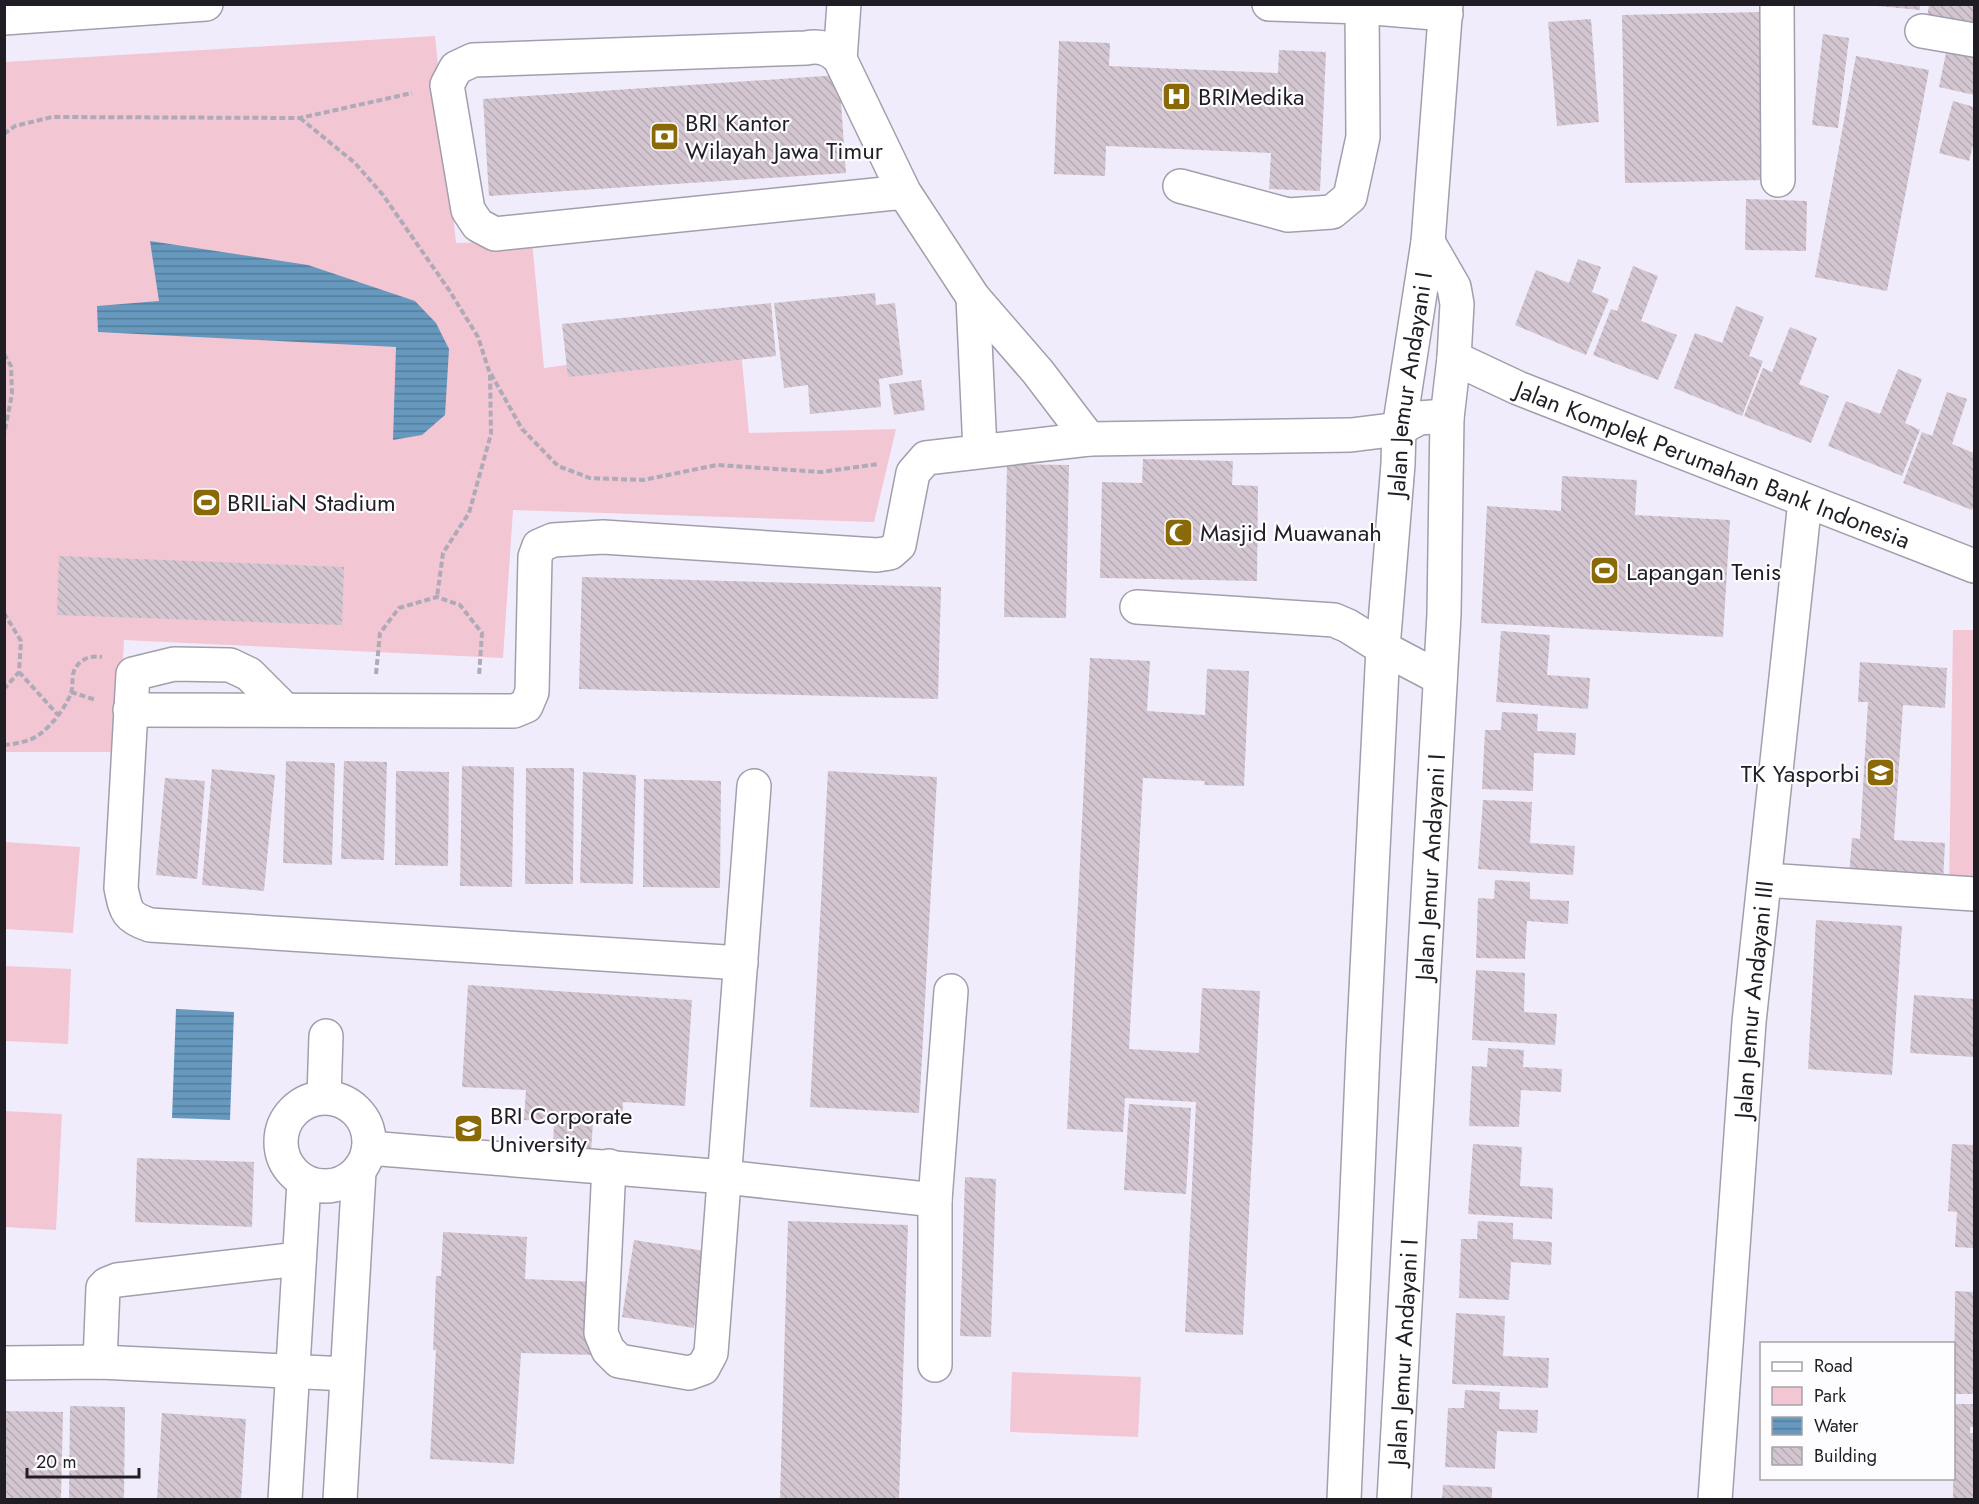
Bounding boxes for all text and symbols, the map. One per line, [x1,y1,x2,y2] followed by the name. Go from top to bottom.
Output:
[1198,79,1305,114] place label: BRIMedika
[1161,80,1193,112] hospital icon: BRIMedika
[685,105,884,168] place label: BRI Kantor Wilayah Jawa Timur
[648,120,680,152] bank icon: BRI Kantor Wilayah Jawa Timur
[1378,269,1441,501] street label: Jalan Jemur Andayani I
[1508,370,1916,557] street label: Jalan Komplek Perumahan Bank Indonesia
[227,485,396,520] place label: BRILiaN Stadium
[190,486,222,518] sports icon: BRILiaN Stadium
[1200,515,1382,550] place label: Masjid Muawanah
[1163,516,1195,548] mosque icon: Masjid Muawanah
[1626,554,1781,589] place label: Lapangan Tenis
[1589,555,1621,587] sports icon: Lapangan Tenis
[1406,753,1454,984] street label: Jalan Jemur Andayani I
[1741,756,1860,791] place label: TK Yasporbi
[1865,757,1897,789] school or university icon: TK Yasporbi
[1724,879,1782,1122] street label: Jalan Jemur Andayani III
[490,1098,632,1161] place label: BRI Corporate University
[453,1113,485,1145] school or university icon: BRI Corporate University
[1378,1238,1426,1469] street label: Jalan Jemur Andayani I
[1760,1342,1955,1480] legend
[1814,1353,1853,1379] text: Road
[1814,1383,1846,1409] text: Park
[1814,1413,1859,1439] text: Water
[27,1441,140,1479] scale bar
[1814,1443,1877,1469] text: Building
[36,1449,76,1475] text: 20 m

